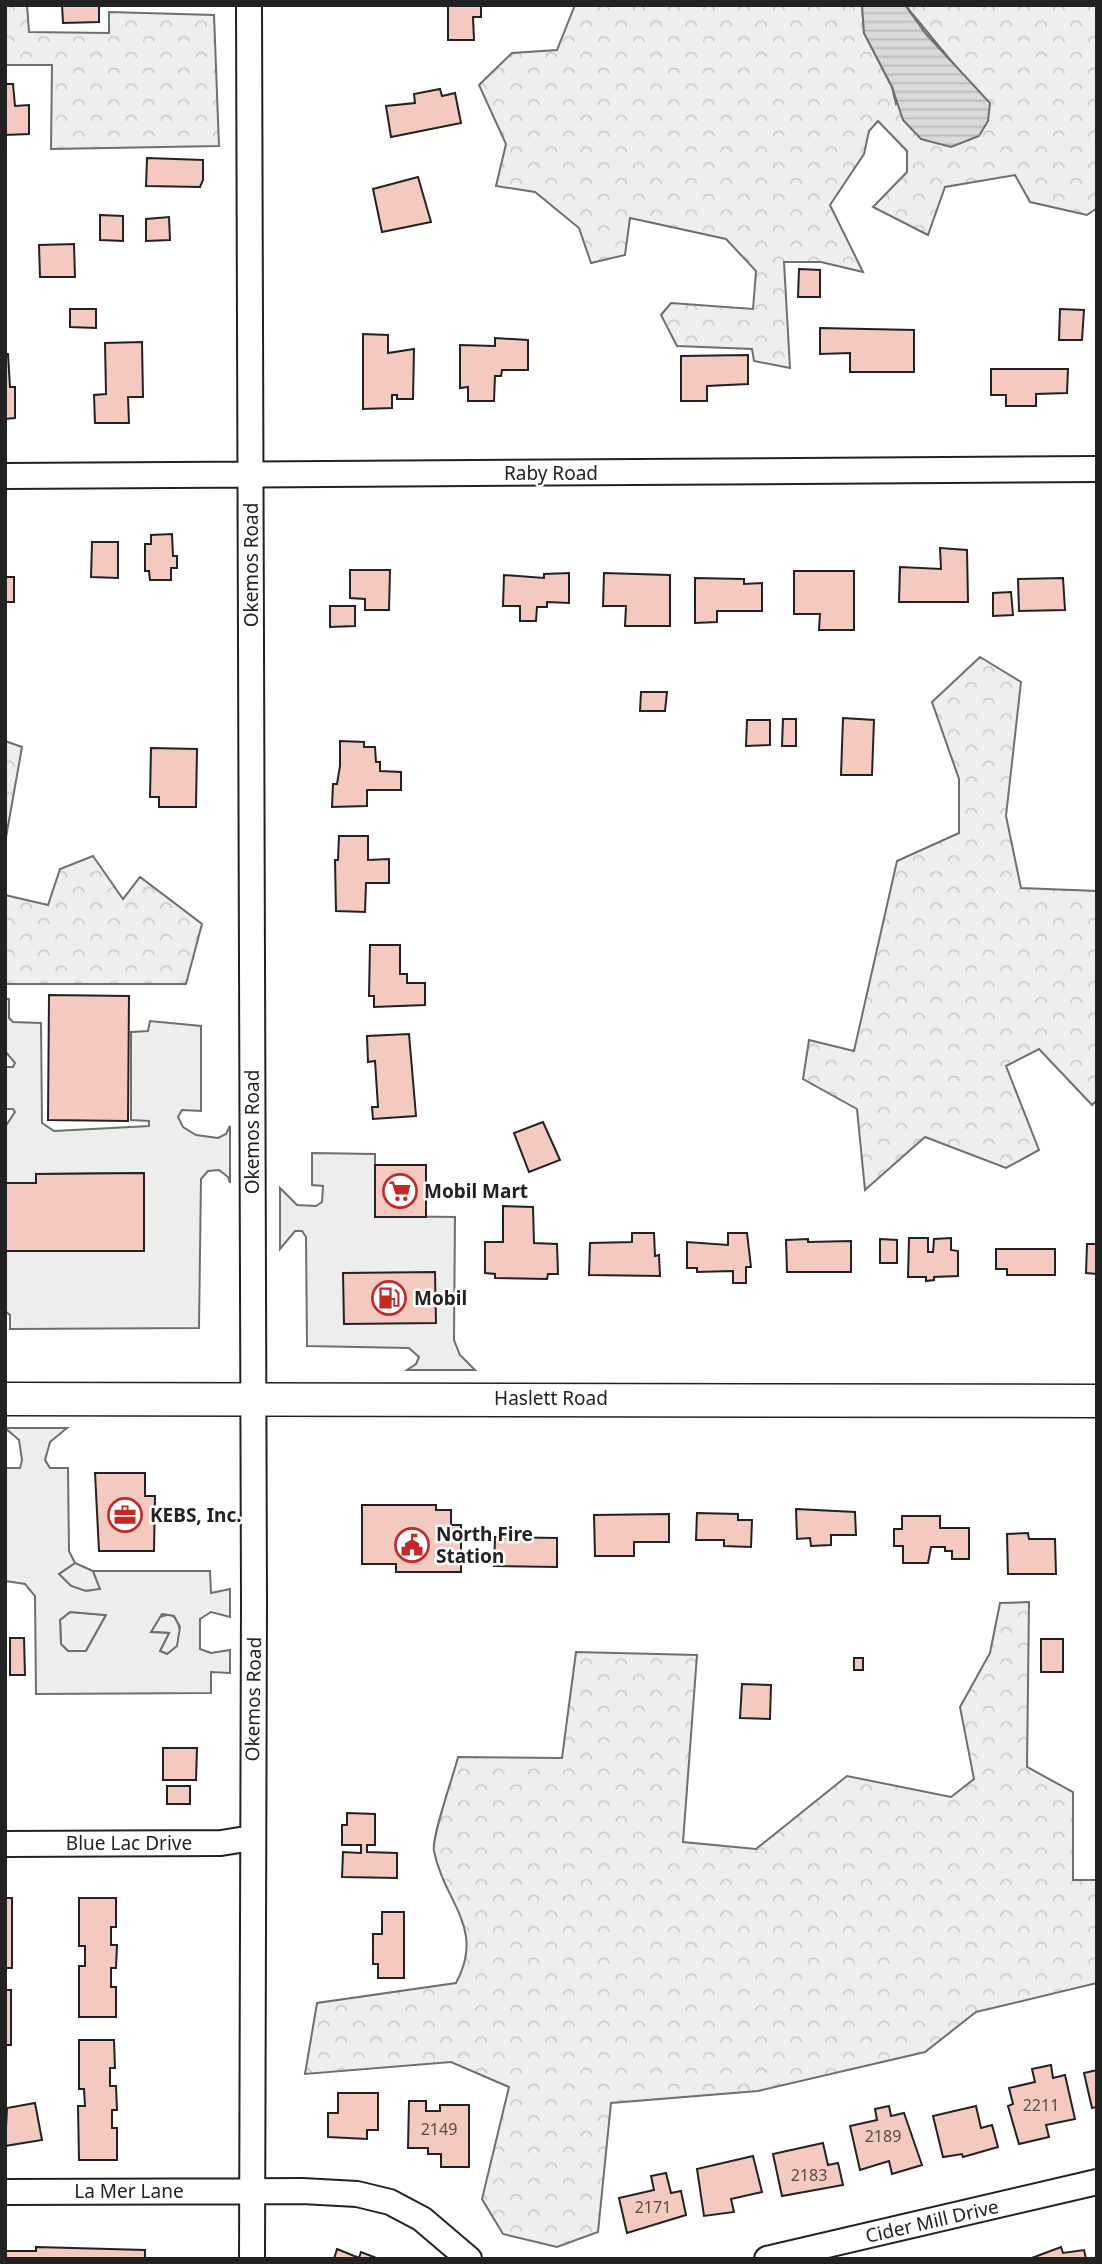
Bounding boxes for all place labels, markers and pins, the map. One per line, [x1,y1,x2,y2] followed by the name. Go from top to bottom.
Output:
[381,1172,419,1210] supermarket icon: Mobil Mart
[424,1178,528,1204] place label: Mobil Mart
[370,1279,408,1317] fuel station icon: Mobil
[414,1285,467,1311] place label: Mobil
[106,1496,144,1534] office icon: KEBS, Inc.
[150,1502,242,1528] place label: KEBS, Inc.
[436,1521,533,1569] place label: North Fire Station
[393,1526,431,1564] public building icon: North Fire Station

